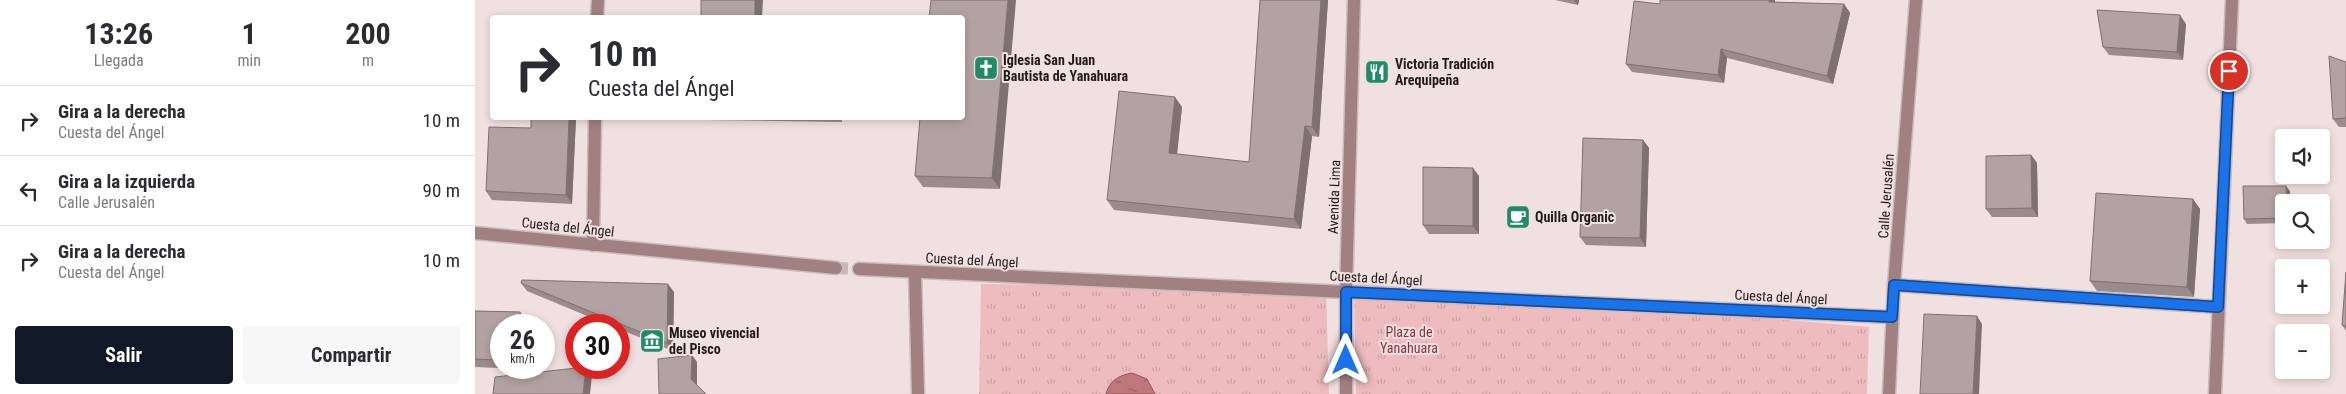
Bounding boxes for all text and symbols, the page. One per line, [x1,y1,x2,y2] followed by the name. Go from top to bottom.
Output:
[84,16,153,51] text: 13:26
[242,16,257,51] text: 1
[345,16,391,51] text: 200
[588,34,657,75] text: 10 m
[505,35,570,100] icon: right
[2208,50,2250,92] pin
[94,51,144,70] text: Llegada
[237,51,261,70] text: min
[362,51,374,70] text: m
[1003,52,1129,84] place label: Iglesia San Juan Bautista de Yanahuara
[973,55,999,81] church icon: Iglesia San Juan Bautista de Yanahuara
[1395,56,1494,88] place label: Victoria Tradición Arequipeña
[2215,57,2243,85] icon: arrive
[1364,59,1390,85] restaurant icon: Victoria Tradición Arequipeña
[588,76,734,101] text: Cuesta del Ángel
[58,100,185,123] text: Gira a la derecha
[15,107,43,135] icon: right
[423,109,460,132] text: 10 m
[58,123,165,142] text: Cuesta del Ángel
[2275,129,2330,379] map controls
[2275,129,2330,184] button: sound
[1875,153,1897,239] street label: Calle Jerusalén
[1325,160,1343,234] street label: Avenida Lima
[58,170,195,193] text: Gira a la izquierda
[15,177,43,205] icon: left
[423,179,460,202] text: 90 m
[58,193,155,212] text: Calle Jerusalén
[2275,194,2330,249] button: search
[1505,204,1531,230] cafe icon: Quilla Organic
[1535,209,1615,225] place label: Quilla Organic
[521,213,615,240] street label: Cuesta del Ángel
[58,240,185,263] text: Gira a la derecha
[15,247,43,275] icon: right
[423,249,460,272] text: 10 m
[925,249,1019,270] street label: Cuesta del Ángel
[2275,259,2330,314] button: +
[58,263,165,282] text: Cuesta del Ángel
[1329,267,1423,288] street label: Cuesta del Ángel
[1734,286,1828,307] street label: Cuesta del Ángel
[565,314,630,379] speed limit sign: 30
[1380,324,1438,356] park label: Plaza de Yanahuara
[2275,324,2330,379] button: −
[669,325,759,357] place label: Museo vivencial del Pisco
[15,326,233,384] button: Salir
[243,326,460,384] button: Compartir
[510,326,535,355] text: 26
[639,328,665,354] museum icon: Museo vivencial del Pisco
[1319,333,1371,385] position arrow
[510,352,535,366] text: km/h

